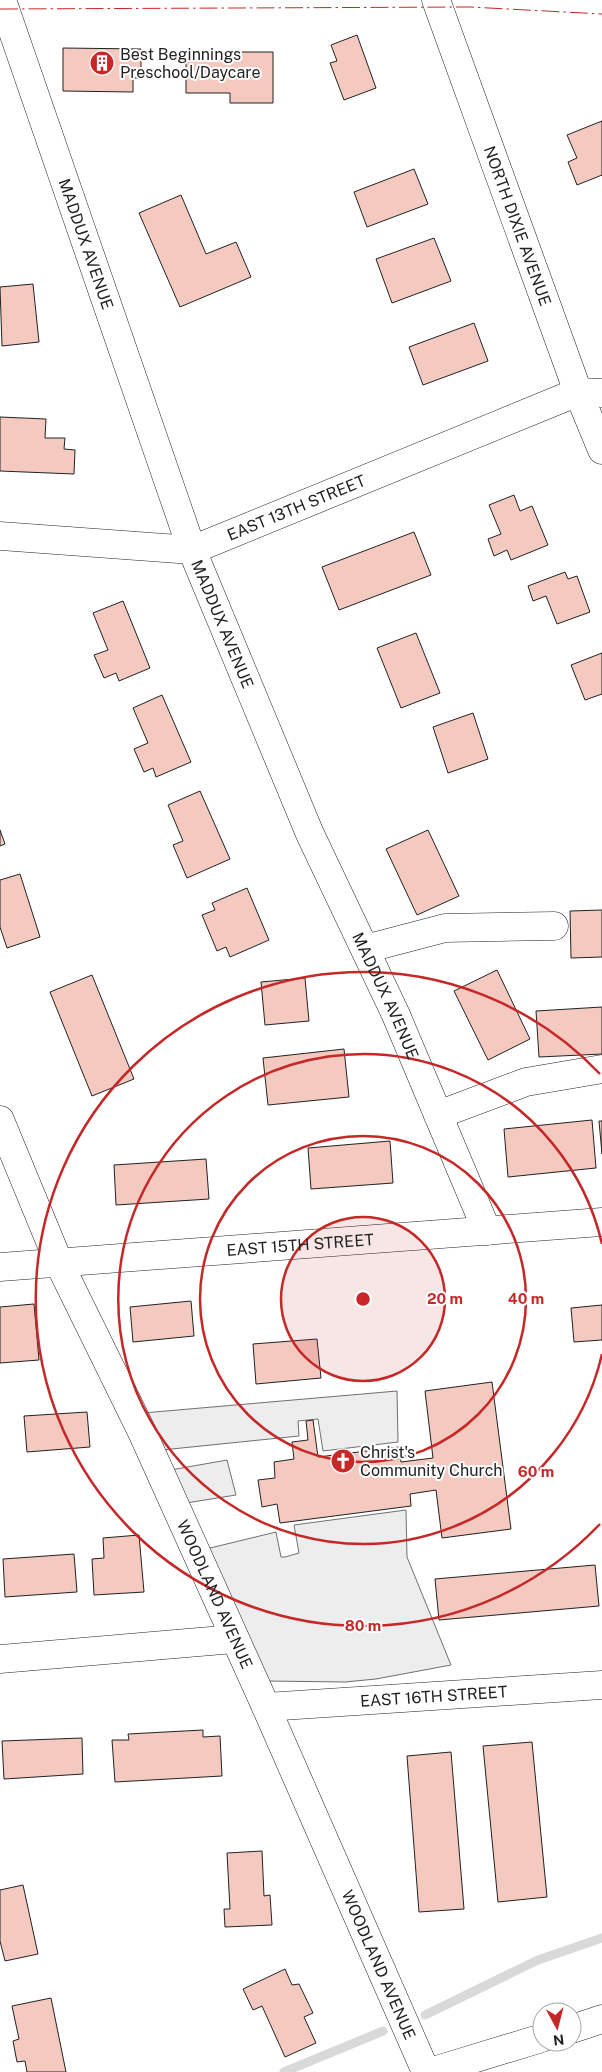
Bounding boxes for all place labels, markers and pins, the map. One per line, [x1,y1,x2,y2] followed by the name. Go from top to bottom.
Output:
[120,45,261,82] place label: Best Beginnings Preschool/Daycare
[89,50,115,76] building icon: Best Beginnings Preschool/Daycare
[354,1290,372,1308] centre of rings
[360,1443,503,1480] place label: Christ's Community Church
[330,1448,356,1474] church icon: Christ's Community Church

